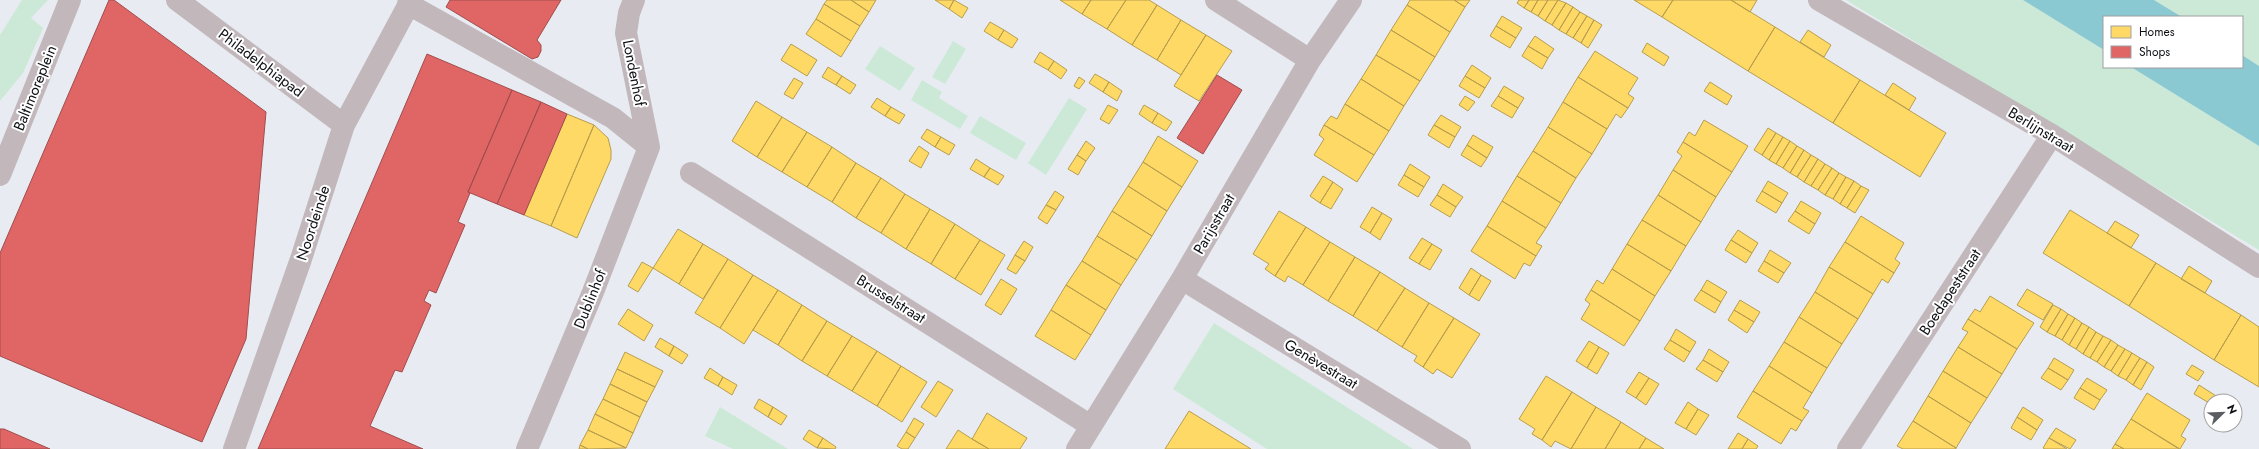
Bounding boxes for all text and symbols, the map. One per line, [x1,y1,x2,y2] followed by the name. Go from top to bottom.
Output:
[2103,16,2243,68] legend
[214,23,308,103] street label: Philadelphiapad
[2139,23,2175,41] text: Homes
[617,38,651,109] street label: Londenhof
[8,42,62,134] street label: Baltimoreplein
[2139,43,2170,61] text: Shops
[2004,102,2078,158] street label: Berlijnstraat
[291,183,336,263] street label: Noordeinde
[1188,189,1240,258] street label: Parijsstraat
[1914,244,1986,339] street label: Boedapeststraat
[568,265,612,332] street label: Dublinhof
[852,269,930,329] street label: Brusselstraat
[1280,334,1362,395] street label: Genèvestraat
[2203,393,2243,433] north arrow
[2223,402,2241,416] text: N

